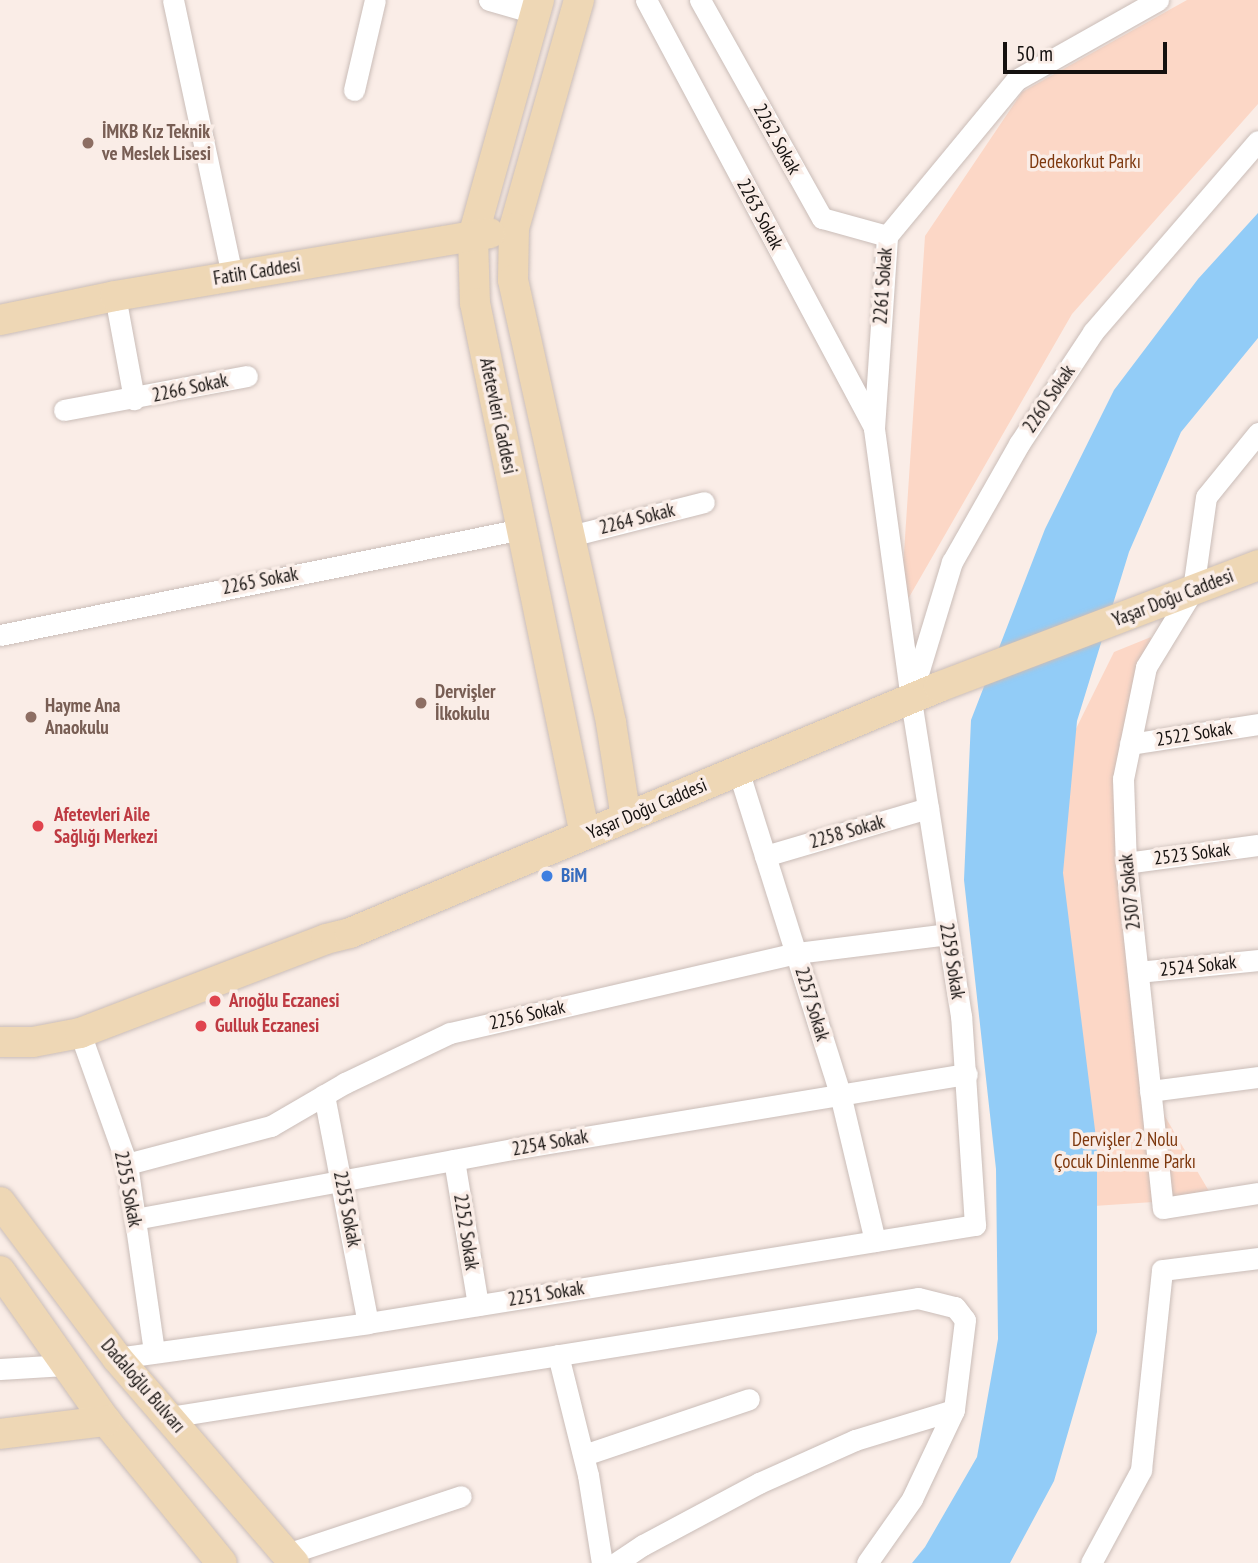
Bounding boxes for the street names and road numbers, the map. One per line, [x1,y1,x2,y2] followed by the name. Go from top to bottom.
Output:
[748,100,806,178] street label: 2262 Sokak
[732,175,788,253] street label: 2263 Sokak
[869,247,897,325] street label: 2261 Sokak
[212,254,302,290] street label: Fatih Caddesi
[475,356,521,476] street label: Afetevleri Caddesi
[1018,361,1080,437] street label: 2260 Sokak
[150,369,230,407] street label: 2266 Sokak
[597,499,677,539] street label: 2264 Sokak
[220,562,300,600] street label: 2265 Sokak
[1109,564,1237,632] street label: Yaşar Doğu Caddesi
[1154,717,1234,751] street label: 2522 Sokak
[584,774,710,844] street label: Yaşar Doğu Caddesi
[807,810,887,854] street label: 2258 Sokak
[1152,838,1232,870] street label: 2523 Sokak
[1115,853,1145,931] street label: 2507 Sokak
[935,921,969,1001] street label: 2259 Sokak
[1159,951,1237,981] street label: 2524 Sokak
[790,964,834,1044] street label: 2257 Sokak
[487,995,567,1035] street label: 2256 Sokak
[510,1125,590,1161] street label: 2254 Sokak
[109,1149,147,1229] street label: 2255 Sokak
[328,1169,366,1249] street label: 2253 Sokak
[449,1192,483,1272] street label: 2252 Sokak
[506,1277,586,1311] street label: 2251 Sokak
[96,1334,190,1438] street label: Dadaloğlu Bulvarı

